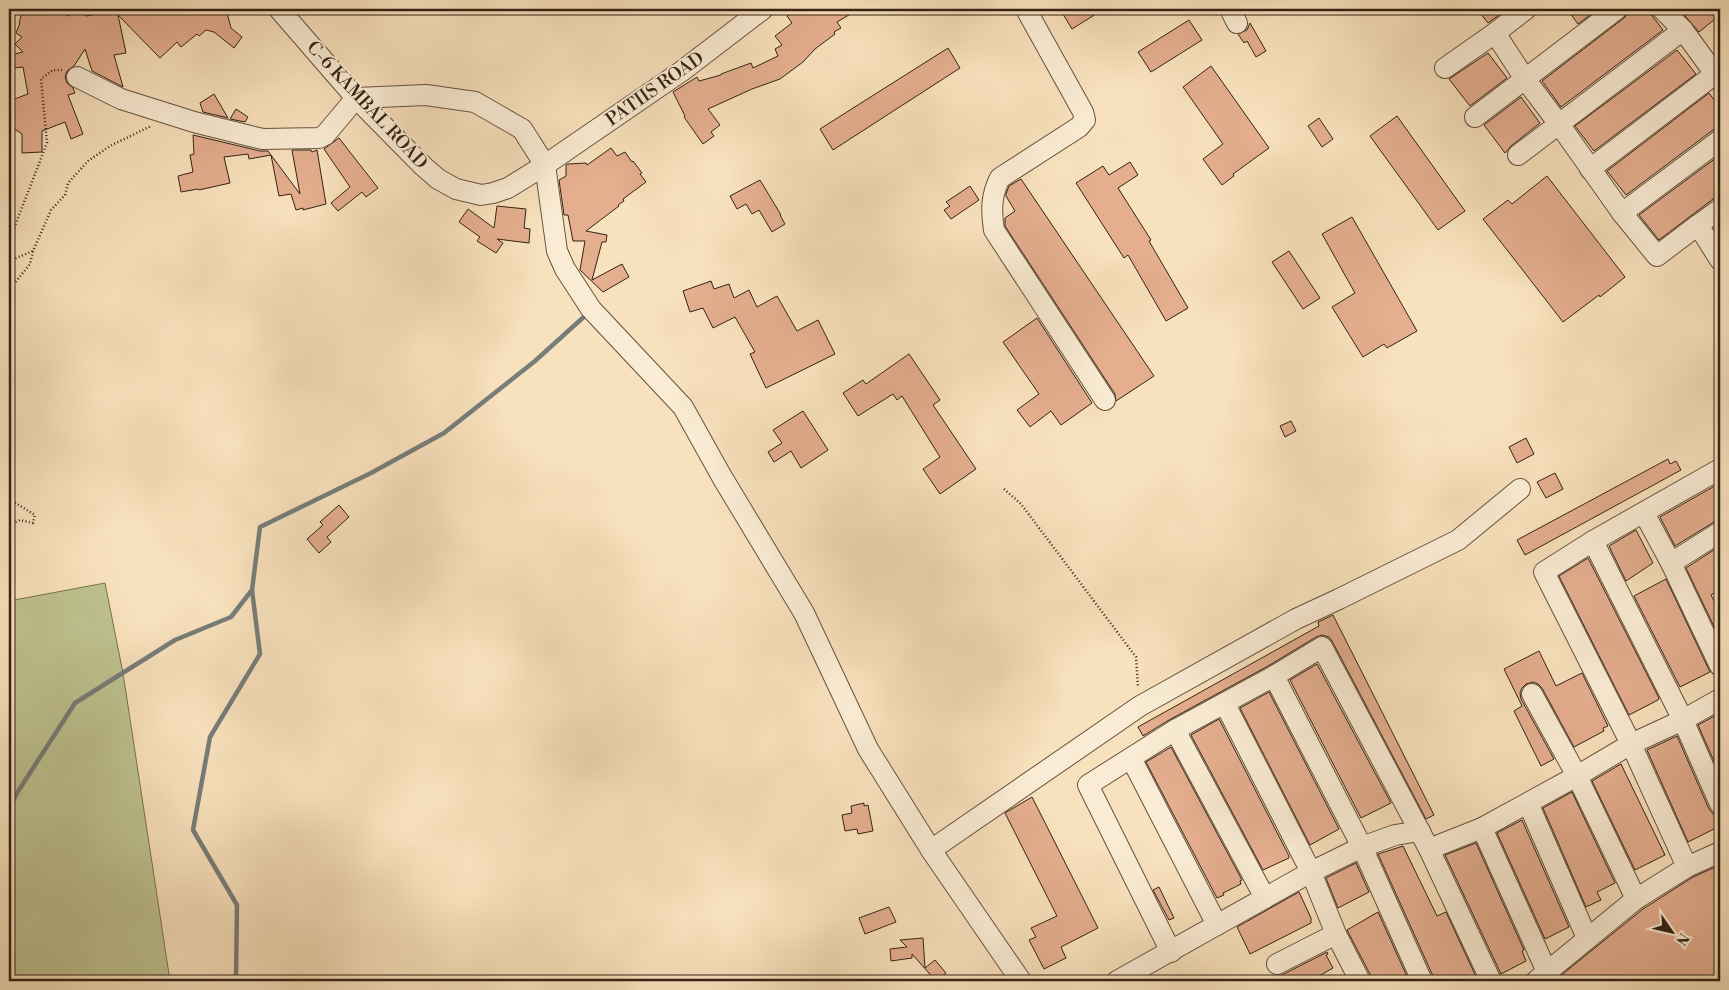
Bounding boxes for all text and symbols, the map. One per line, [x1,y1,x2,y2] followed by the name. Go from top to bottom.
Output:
[302,36,432,174] street label: C-6 KAMBAL ROAD
[601,47,709,131] street label: PATIIS ROAD
[1646,908,1696,958] north arrow
[1671,929,1693,948] text: N

